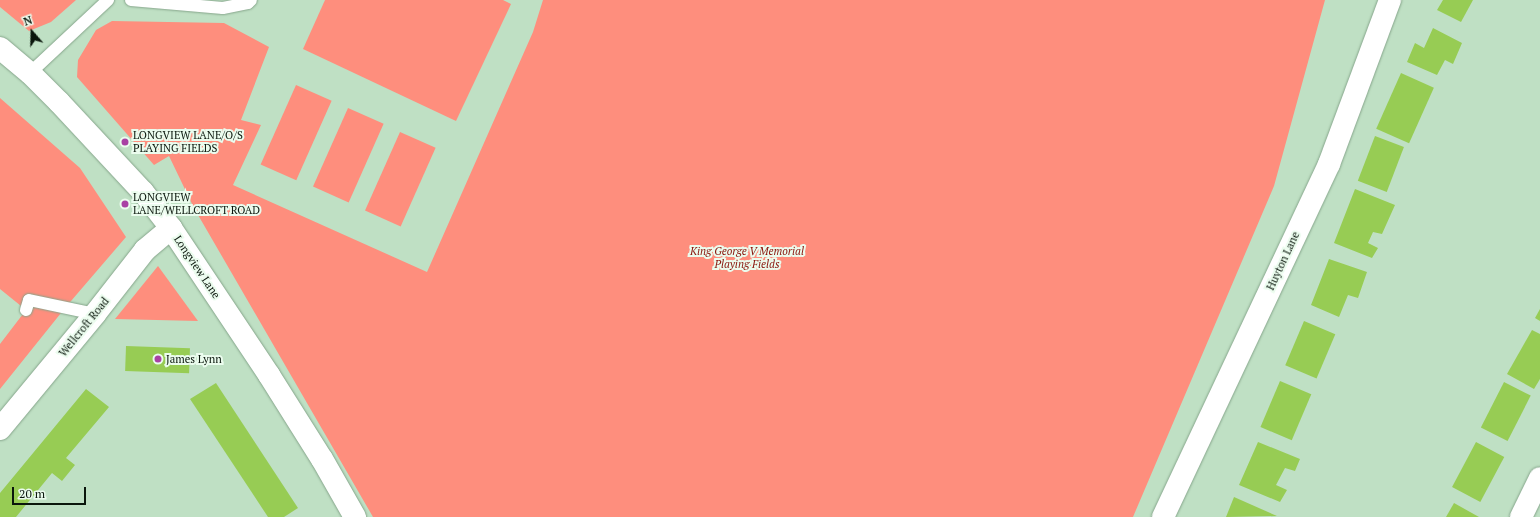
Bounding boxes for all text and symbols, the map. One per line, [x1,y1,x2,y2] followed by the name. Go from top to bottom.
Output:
[12,12,52,52] north arrow
[22,13,34,29] text: N
[133,129,243,155] place label: LONGVIEW LANE/O/S PLAYING FIELDS
[120,137,130,147] marker: LONGVIEW LANE/O/S PLAYING FIELDS
[133,191,260,217] place label: LONGVIEW LANE/WELLCROFT ROAD
[120,199,130,209] marker: LONGVIEW LANE/WELLCROFT ROAD
[1264,230,1302,292] street label: Huyton Lane
[171,233,223,301] street label: Longview Lane
[690,245,804,271] park label: King George V Memorial Playing Fields
[56,295,112,359] street label: Wellcroft Road
[166,352,222,366] place label: James Lynn
[153,354,163,364] marker: James Lynn
[14,479,88,505] scale bar
[19,486,45,501] text: 20 m

